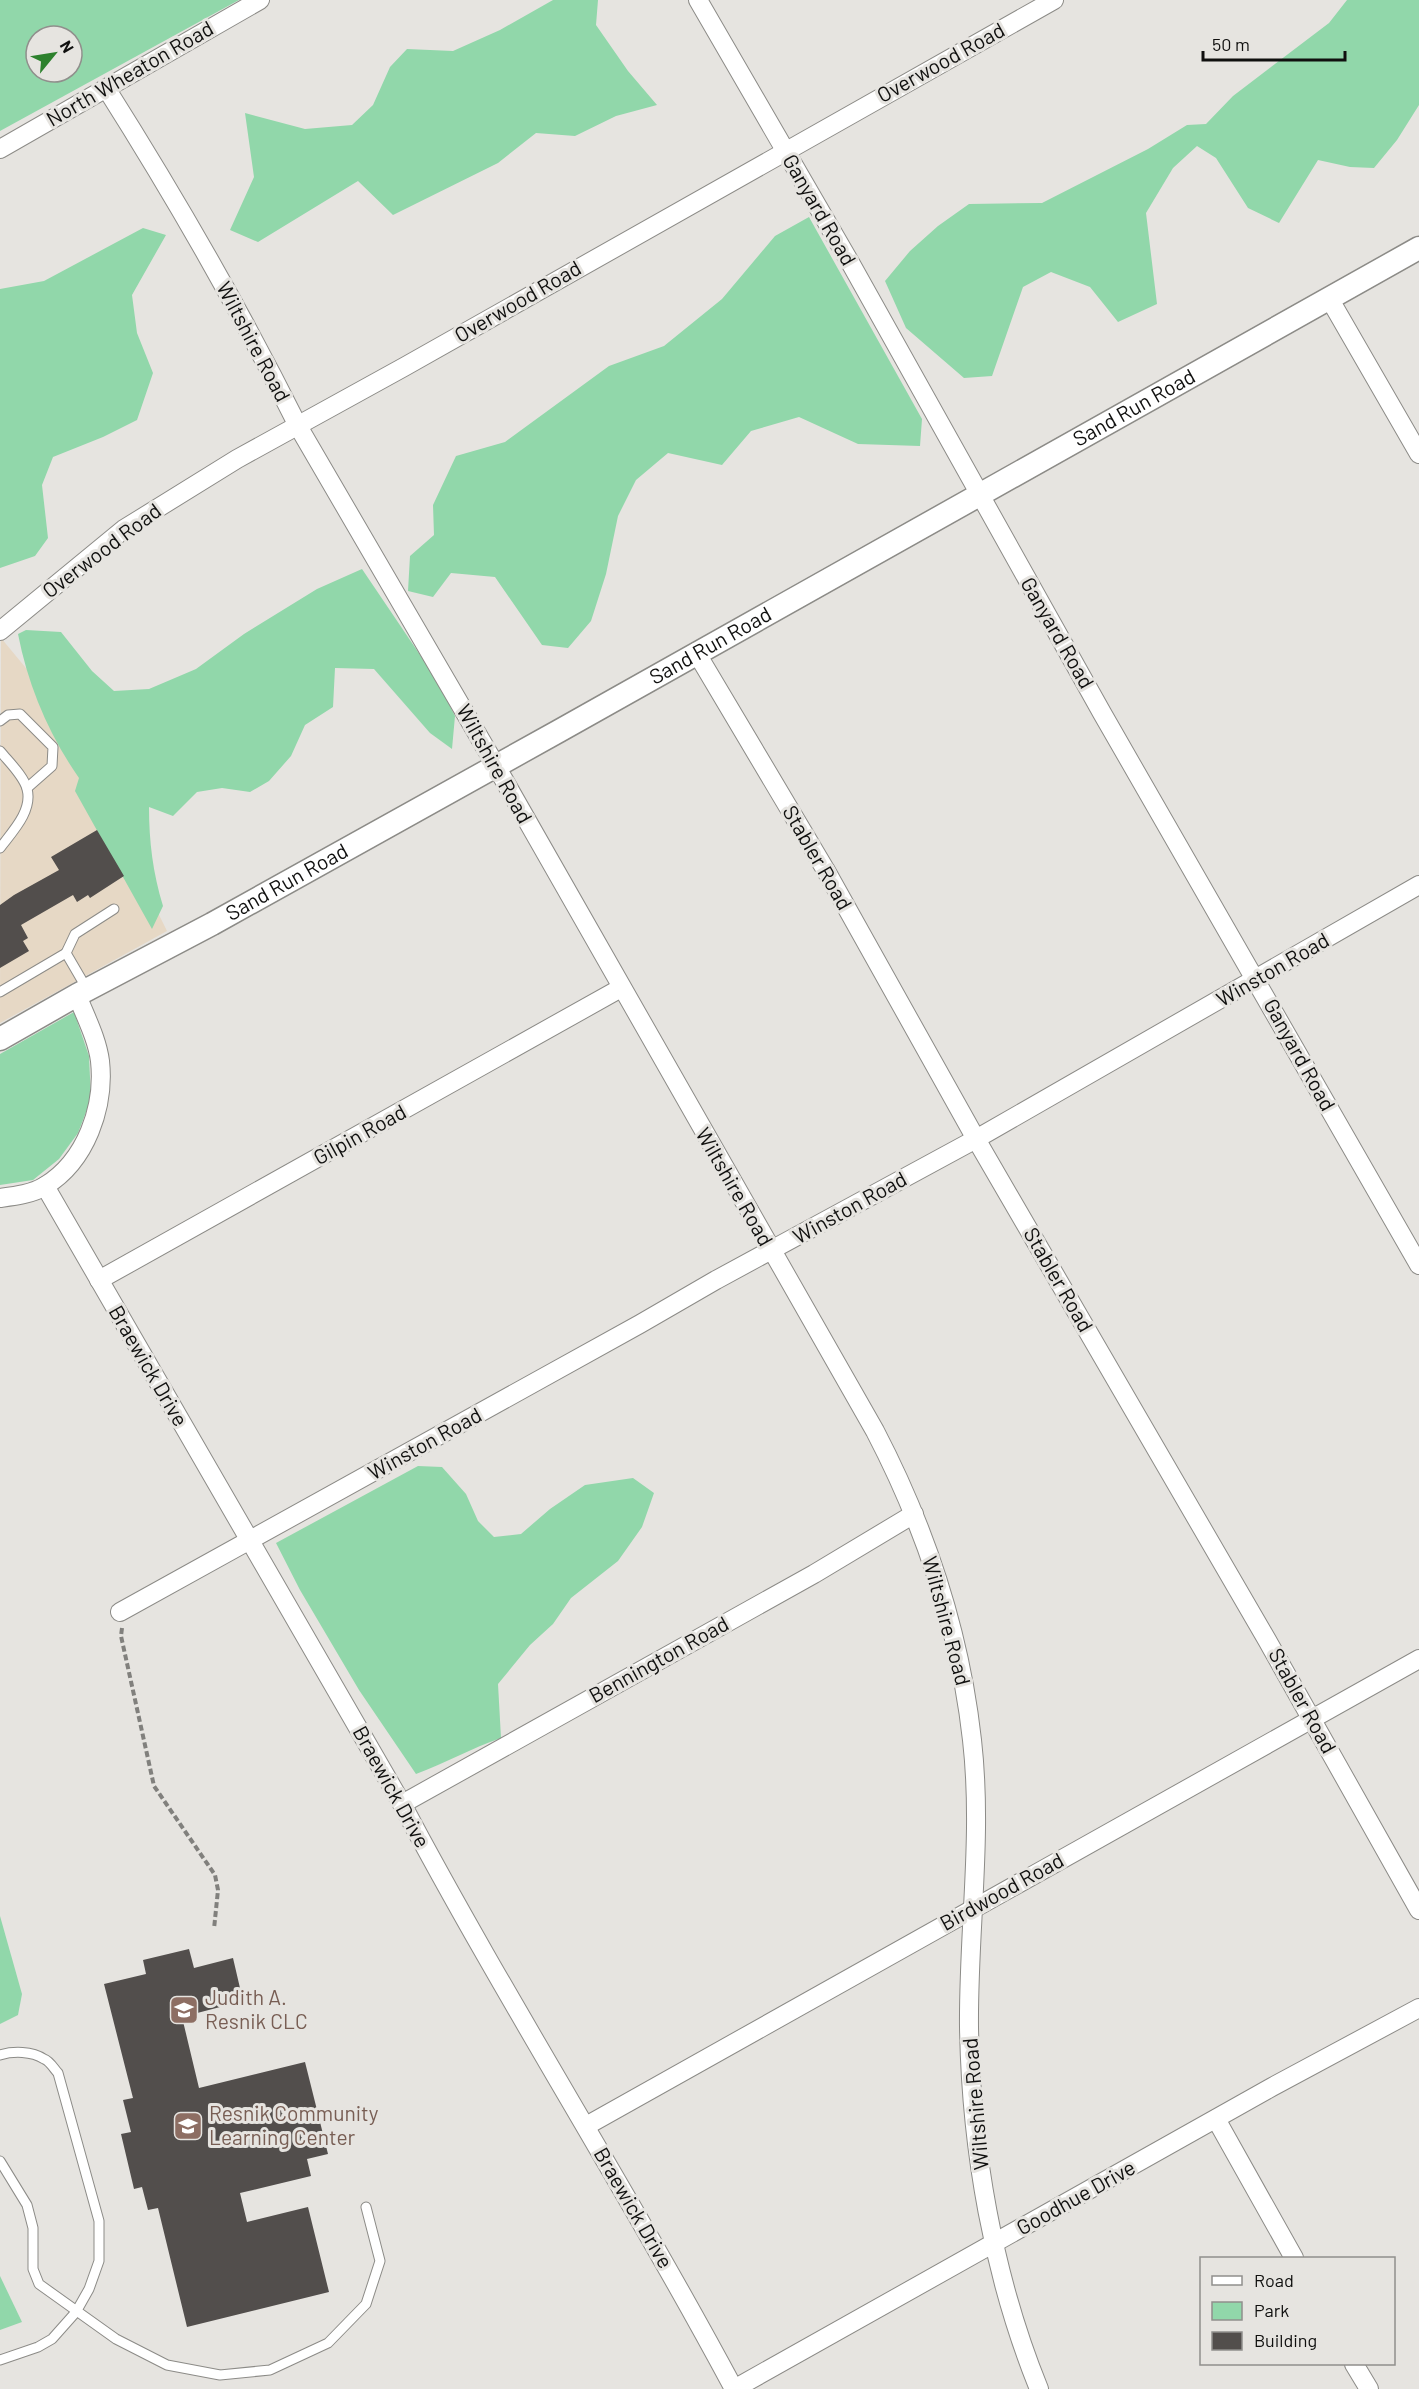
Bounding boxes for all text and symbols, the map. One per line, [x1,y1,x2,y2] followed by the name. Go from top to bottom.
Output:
[42,16,218,132] street label: North Wheaton Road
[872,16,1008,107] street label: Overwood Road
[24,24,84,84] north arrow
[1203,24,1346,62] scale bar
[1212,33,1250,55] text: 50 m
[778,149,862,269] street label: Ganyard Road
[450,254,585,347] street label: Overwood Road
[212,277,296,406] street label: Wiltshire Road
[1068,362,1199,451] street label: Sand Run Road
[37,497,165,602] street label: Overwood Road
[1016,572,1100,692] street label: Ganyard Road
[644,600,775,689] street label: Sand Run Road
[452,699,538,827] street label: Wiltshire Road
[778,801,858,914] street label: Stabler Road
[221,837,352,925] street label: Sand Run Road
[1211,926,1333,1011] street label: Winston Road
[1259,994,1341,1115] street label: Ganyard Road
[309,1098,410,1169] street label: Gilpin Road
[691,1123,779,1250] street label: Wiltshire Road
[788,1165,910,1248] street label: Winston Road
[1019,1223,1099,1336] street label: Stabler Road
[105,1300,194,1430] street label: Braewick Drive
[363,1401,485,1484] street label: Winston Road
[918,1553,977,1688] street label: Wiltshire Road
[584,1610,732,1707] street label: Bennington Road
[1264,1643,1342,1757] street label: Stabler Road
[349,1721,436,1852] street label: Braewick Drive
[935,1846,1067,1935] street label: Birdwood Road
[205,1984,308,2033] place label: Judith A. Resnik CLC
[168,1994,200,2026] school or university icon: Judith A. Resnik CLC
[956,2037,993,2171] street label: Wiltshire Road
[209,2100,379,2149] place label: Resnik Community Learning Center
[172,2110,204,2142] school or university icon: Resnik Community Learning Center
[590,2142,679,2272] street label: Braewick Drive
[1012,2154,1139,2240] street label: Goodhue Drive
[1200,2257,1395,2365] legend
[1254,2269,1294,2291] text: Road
[1254,2299,1289,2321] text: Park
[1254,2329,1317,2351] text: Building

